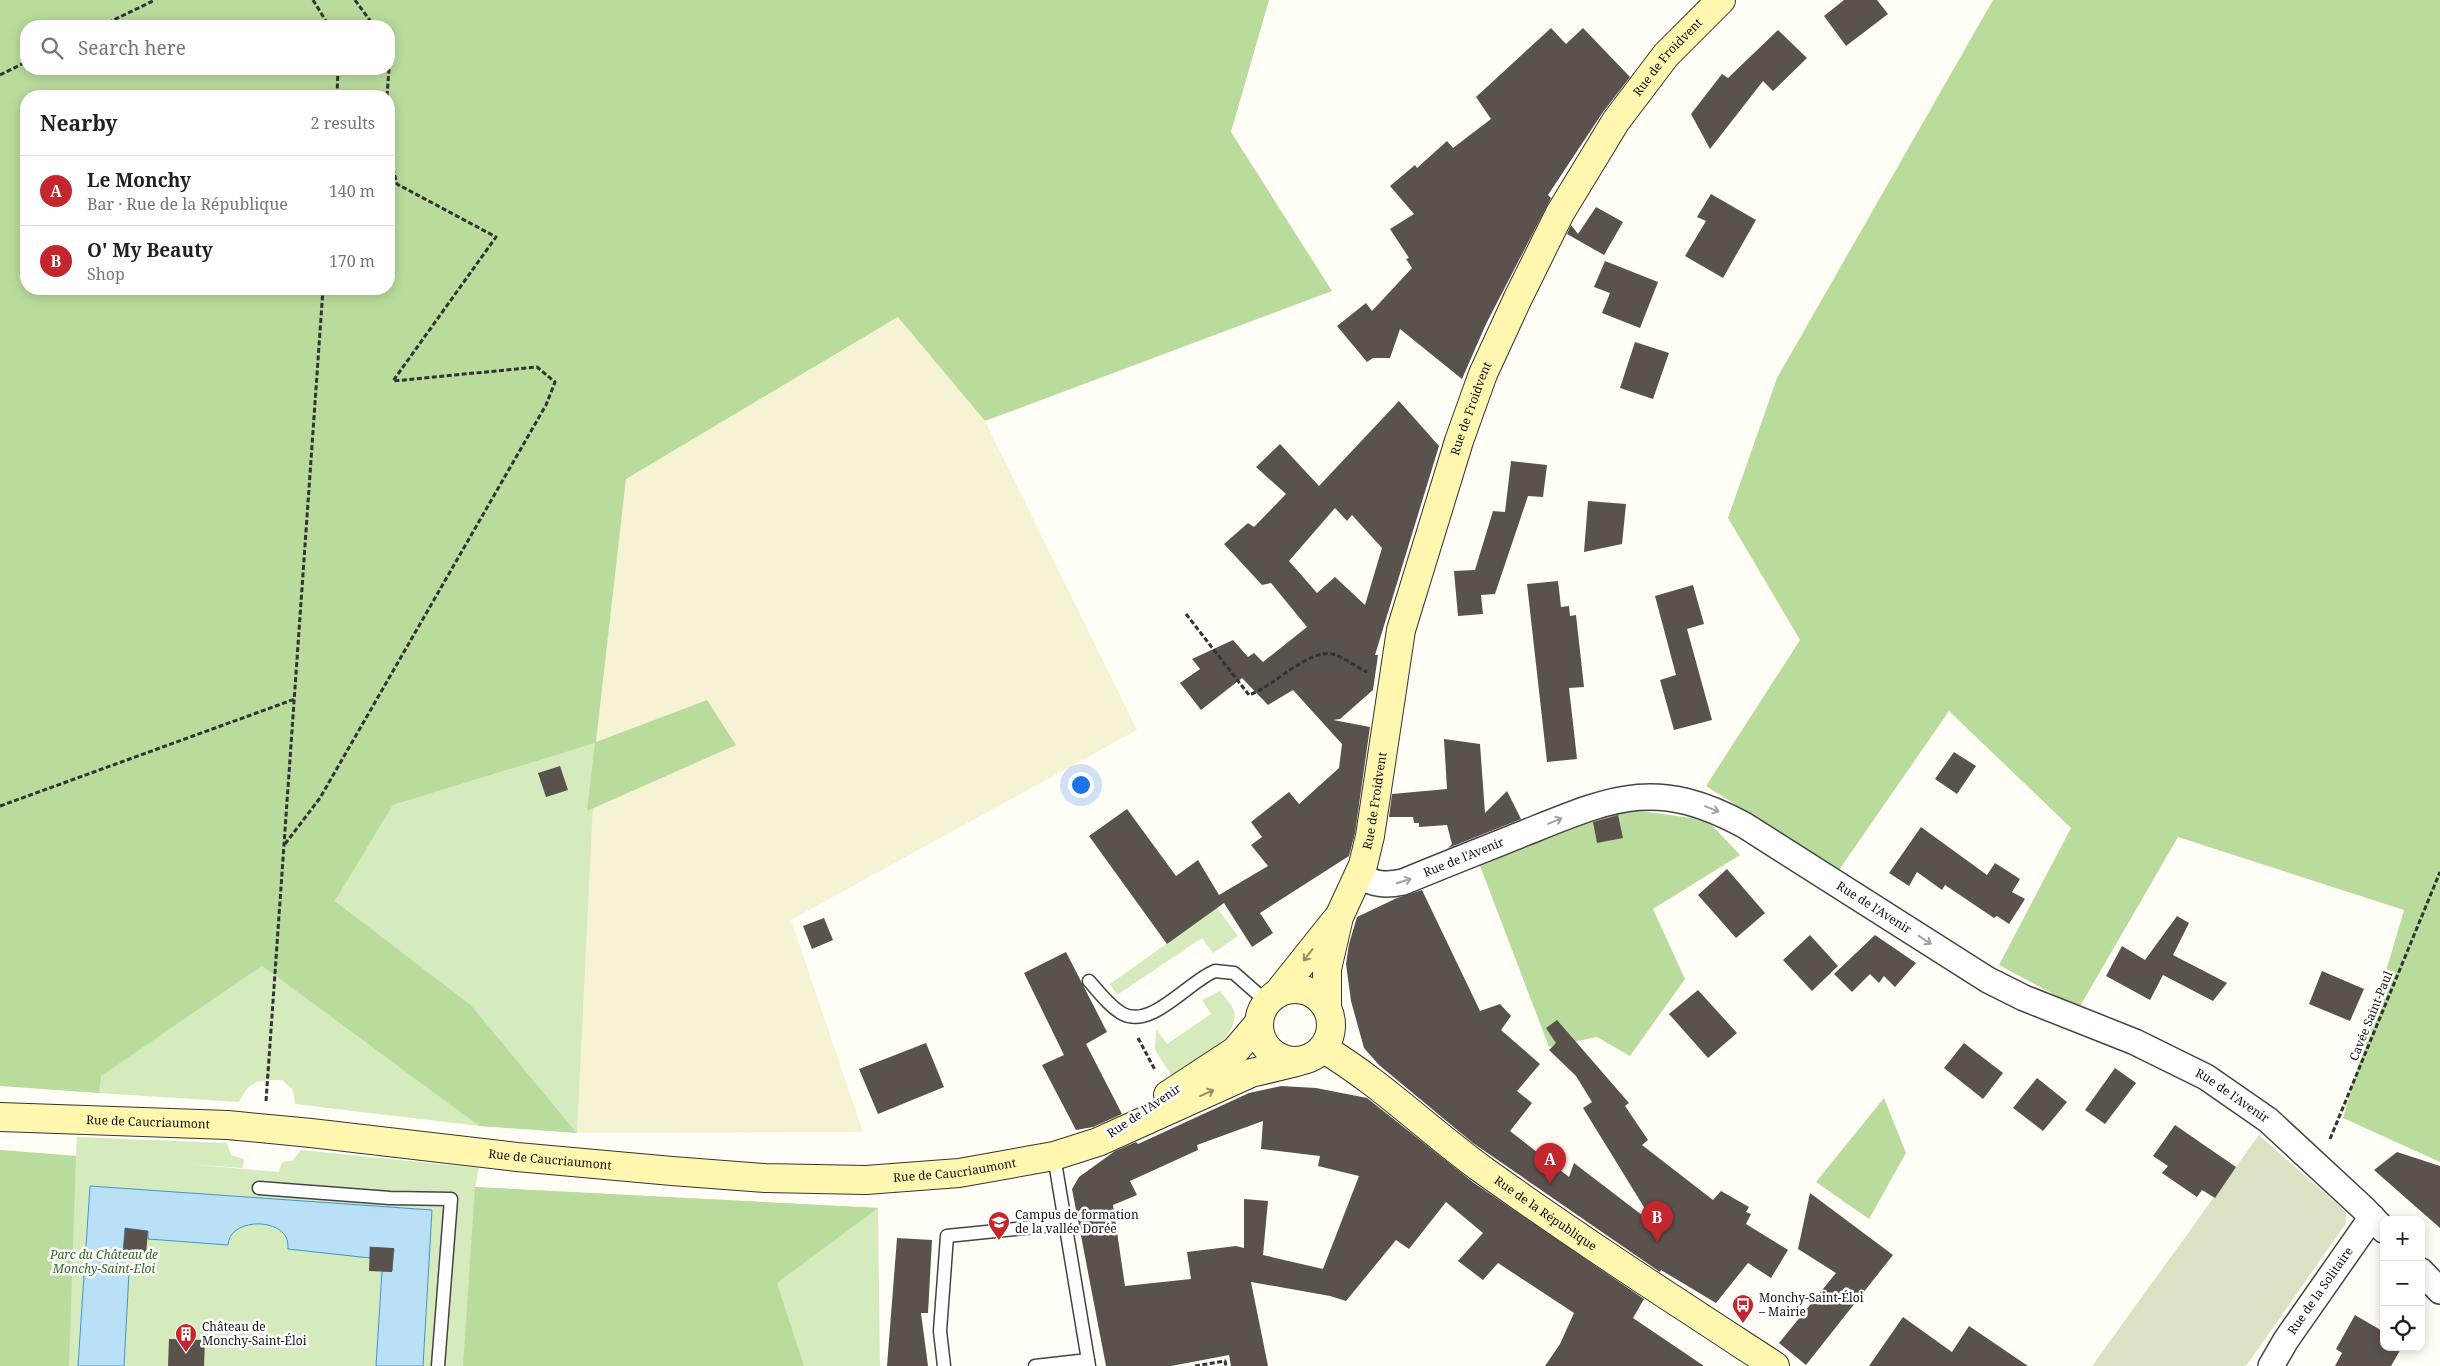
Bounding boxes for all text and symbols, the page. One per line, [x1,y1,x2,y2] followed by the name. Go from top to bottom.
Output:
[1629,14,1706,99] street label: Rue de Froidvent
[20,20,395,75] search box
[38,34,66,62] icon: search
[78,35,186,61] text: Search here
[40,109,118,137] text: Nearby
[311,112,375,134] text: 2 results
[87,167,191,193] text: Le Monchy
[50,180,62,202] text: A
[329,180,375,202] text: 140 m
[87,193,288,215] text: Bar · Rue de la République
[87,237,213,263] text: O' My Beauty
[51,250,61,272] text: B
[329,250,375,272] text: 170 m
[87,263,125,285] text: Shop
[1446,359,1495,457] street label: Rue de Froidvent
[1358,751,1391,851] street label: Rue de Froidvent
[1068,772,1094,798] your location
[1704,805,1719,814] one-way arrow
[1547,816,1562,825] one-way arrow
[1421,833,1507,881] street label: Rue de l'Avenir
[1396,875,1412,885] one-way arrow
[1833,877,1915,937] street label: Rue de l'Avenir
[1917,936,1931,946] one-way arrow
[1302,948,1313,961] one-way arrow
[2345,968,2396,1063] street label: Cavée Saint-Paul
[2193,1064,2273,1126] street label: Rue de l'Avenir
[1103,1079,1184,1142] street label: Rue de l'Avenir
[1199,1087,1214,1097] one-way arrow
[86,1111,210,1132] street label: Rue de Caucriaumont
[1534,1143,1566,1184] pin: A
[487,1145,612,1174] street label: Rue de Caucriaumont
[893,1154,1017,1186] street label: Rue de Caucriaumont
[1491,1172,1600,1255] street label: Rue de la République
[1641,1201,1673,1242] pin: B
[1015,1206,1139,1237] place label: Campus de formation de la vallée Dorée
[987,1210,1011,1241] school or university icon: Campus de formation de la vallée Dorée
[2380,1216,2425,1351] map controls
[2380,1216,2425,1261] button: +
[2283,1243,2357,1338] street label: Rue de la Solitaire
[49,1246,158,1277] park label: Parc du Château de Monchy-Saint-Eloi
[2380,1261,2425,1306] button: −
[1758,1289,1864,1320] place label: Monchy-Saint-Éloi – Mairie
[1731,1293,1755,1324] bus stop icon: Monchy-Saint-Éloi – Mairie
[2380,1306,2425,1351] button: locate
[202,1318,307,1349] place label: Château de Monchy-Saint-Éloi
[174,1322,198,1353] building icon: Château de Monchy-Saint-Éloi

